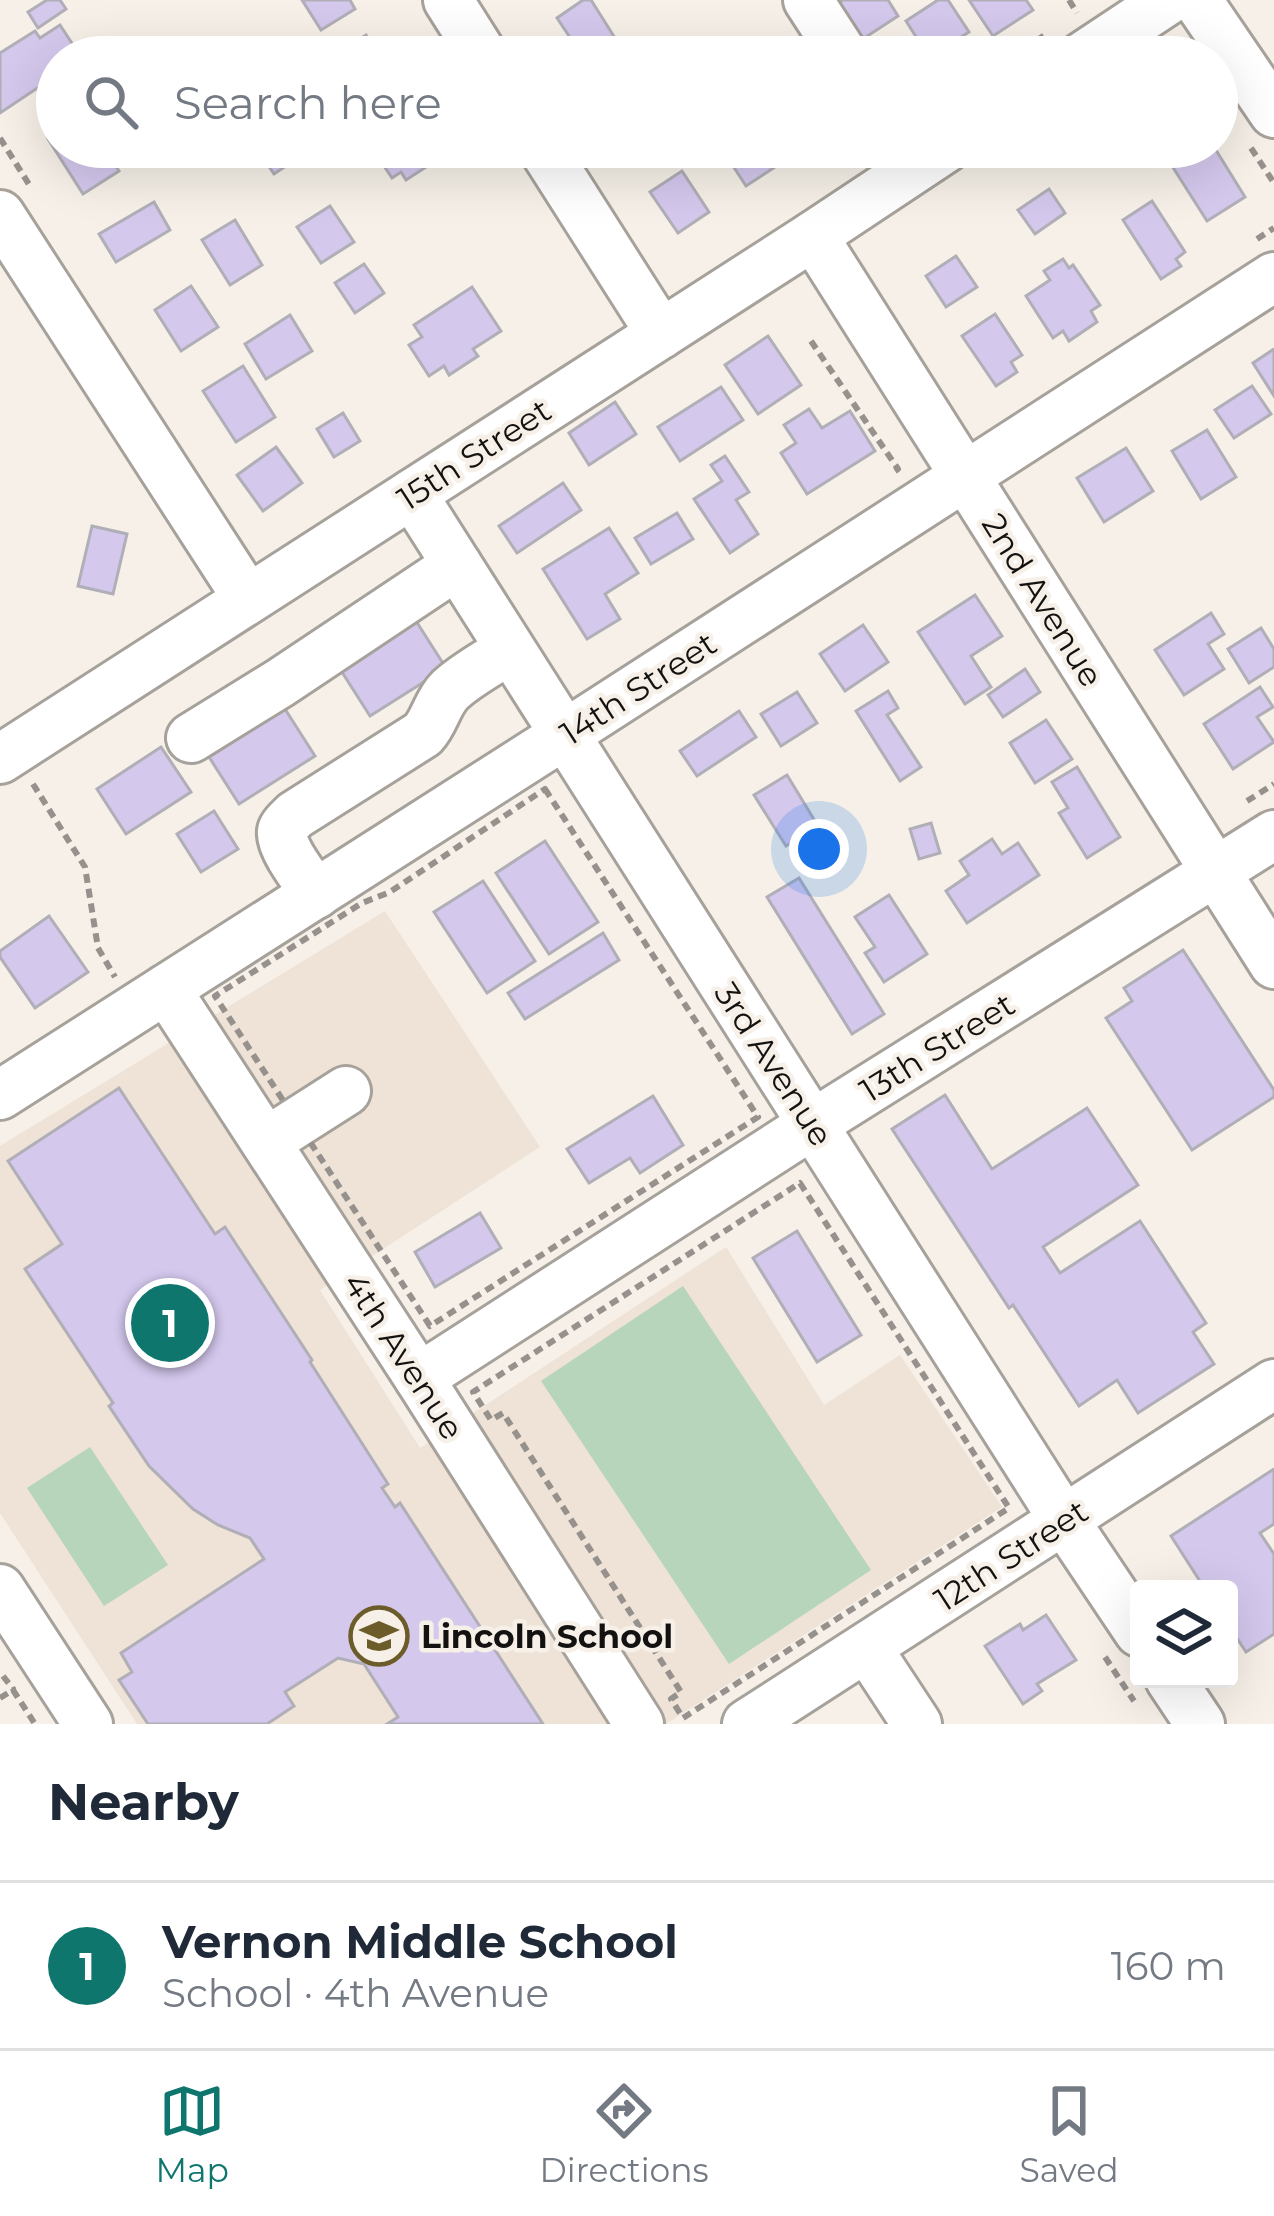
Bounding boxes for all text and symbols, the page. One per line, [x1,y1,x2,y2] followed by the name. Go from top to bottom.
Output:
[36,36,1238,168] search box
[78,69,144,135] icon: search
[174,75,442,130] text: Search here
[390,390,558,518] street label: 15th Street
[974,506,1112,694] street label: 2nd Avenue
[553,623,723,753] street label: 14th Street
[789,819,849,879] your location
[706,975,842,1153] street label: 3rd Avenue
[852,984,1022,1110] street label: 13th Street
[335,1265,473,1447] street label: 4th Avenue
[131,1278,209,1368] pin: 1
[927,1491,1095,1619] street label: 12th Street
[1130,1580,1238,1688] map controls
[1130,1580,1238,1688] button: layers
[348,1605,410,1667] school or university icon: Lincoln School
[421,1616,673,1656] place label: Lincoln School
[48,1771,239,1833] text: Nearby
[162,1914,678,1969] text: Vernon Middle School
[79,1942,95,1990] text: 1
[1111,1942,1226,1990] text: 160 m
[162,1969,549,2017] text: School · 4th Avenue
[155,2078,229,2190] tab: Map
[540,2078,709,2190] tab: Directions
[1019,2078,1119,2190] tab: Saved

